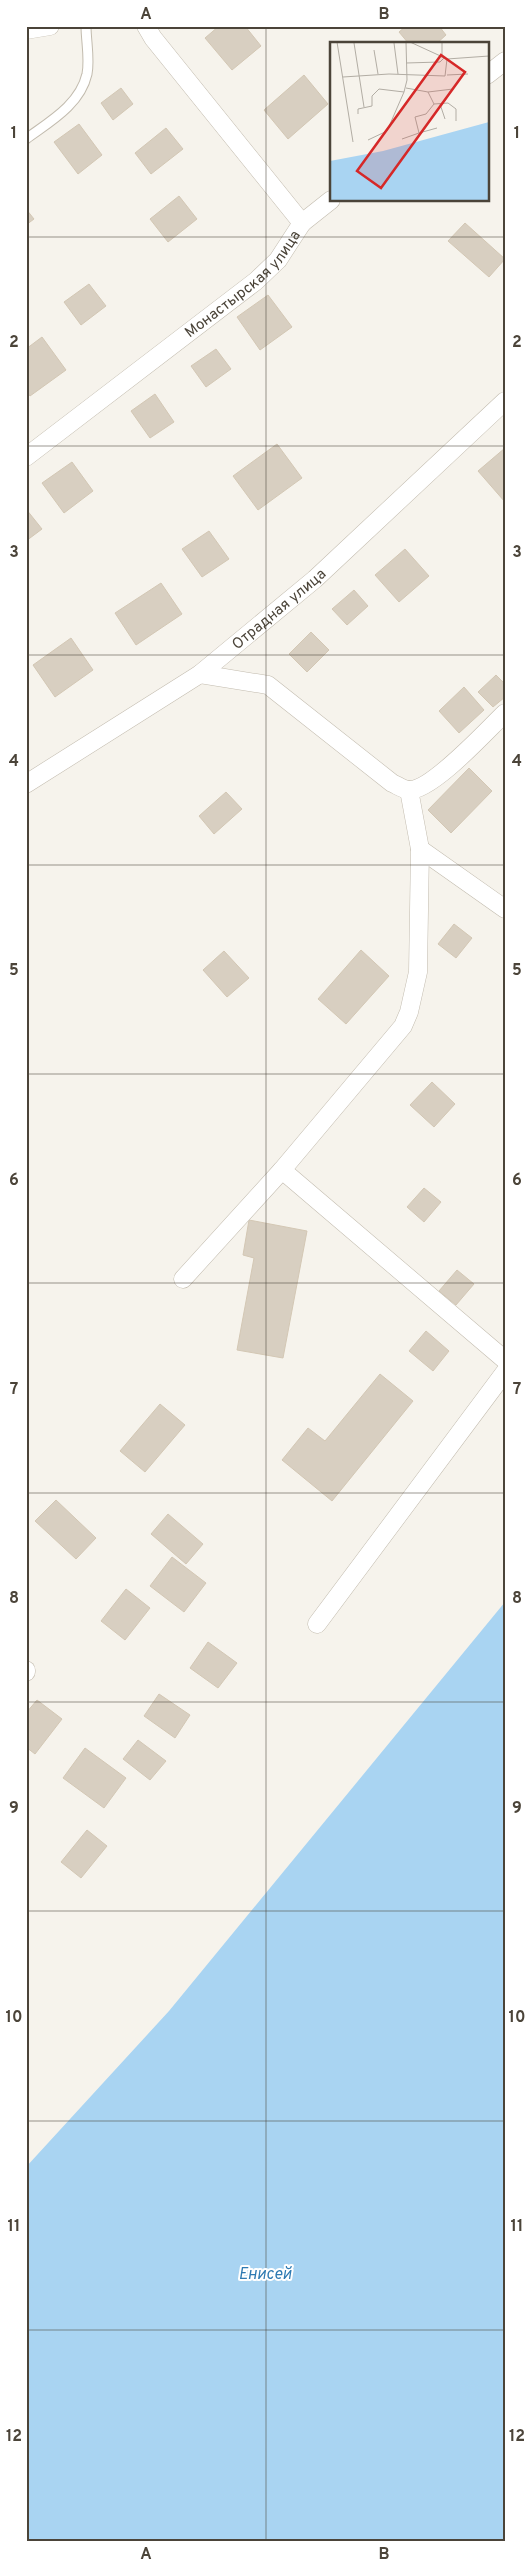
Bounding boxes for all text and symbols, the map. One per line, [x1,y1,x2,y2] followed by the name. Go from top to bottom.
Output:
[140,5,152,25] text: A
[378,5,390,25] text: B
[330,42,488,201] inset map
[11,124,17,144] text: 1
[514,124,520,144] text: 1
[182,227,306,343] street label: Монастырская улица
[9,333,19,353] text: 2
[512,333,522,353] text: 2
[9,543,19,563] text: 3
[512,543,522,563] text: 3
[229,565,331,655] street label: Отрадная улица
[9,752,19,772] text: 4
[512,752,522,772] text: 4
[9,961,19,981] text: 5
[512,961,522,981] text: 5
[9,1171,19,1191] text: 6
[512,1171,522,1191] text: 6
[10,1380,18,1400] text: 7
[513,1380,521,1400] text: 7
[9,1589,19,1609] text: 8
[512,1589,522,1609] text: 8
[9,1799,19,1819] text: 9
[512,1799,522,1819] text: 9
[6,2008,22,2028] text: 10
[509,2008,525,2028] text: 10
[8,2217,20,2237] text: 11
[511,2217,523,2237] text: 11
[239,2265,292,2285] water label: Енисей
[6,2427,22,2447] text: 12
[509,2427,525,2447] text: 12
[140,2545,152,2565] text: A
[378,2545,390,2565] text: B

